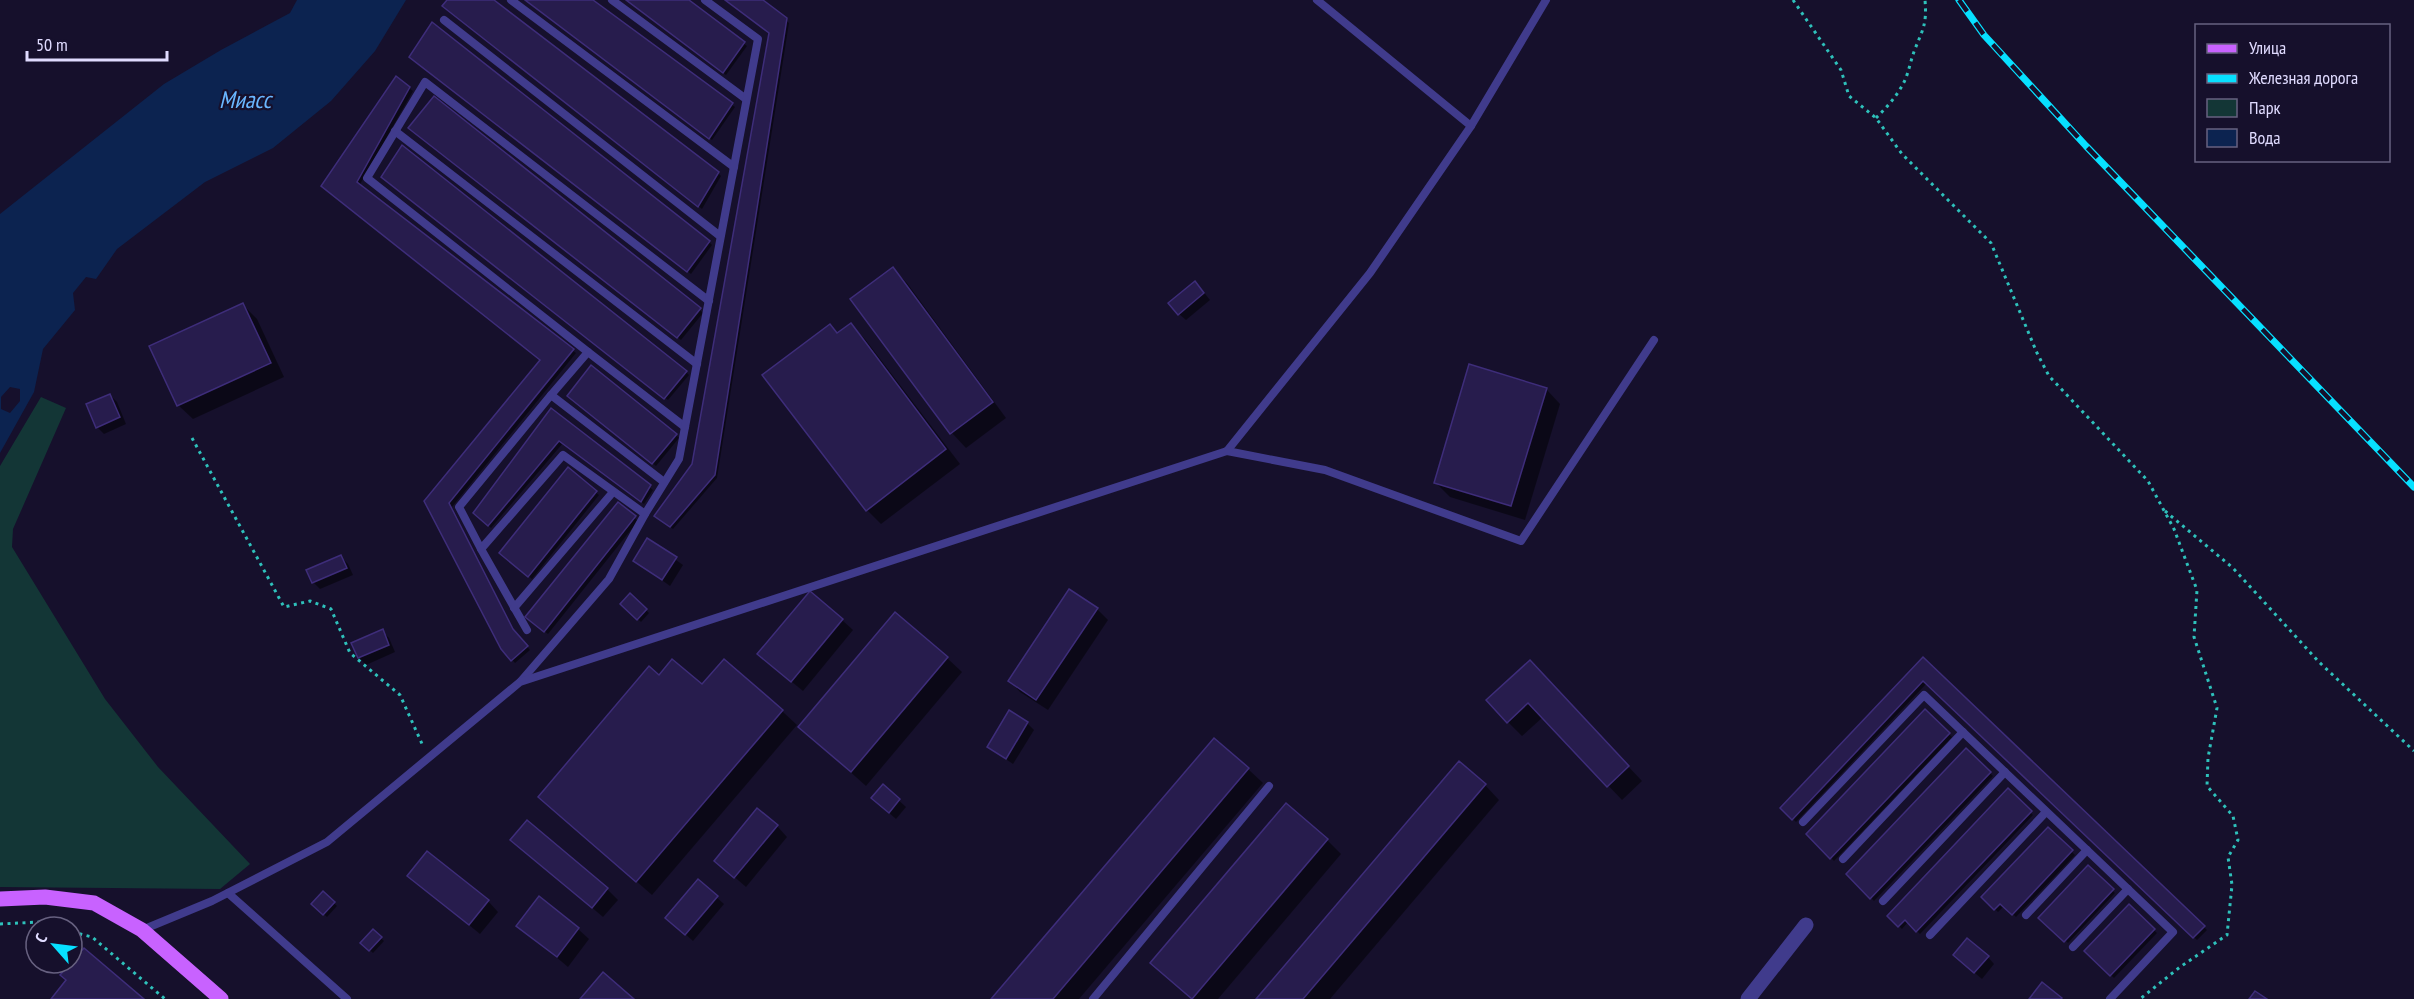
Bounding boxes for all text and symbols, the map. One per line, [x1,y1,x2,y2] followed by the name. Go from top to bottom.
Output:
[27,24,166,62] scale bar
[2195,24,2390,162] legend
[36,33,68,56] text: 50 m
[2249,36,2286,59] text: Улица
[2248,66,2358,89] text: Железная дорога
[219,84,274,115] water label: Миасс
[2249,96,2280,119] text: Парк
[2249,126,2280,149] text: Вода
[24,915,84,975] north arrow
[30,929,52,946] text: С

